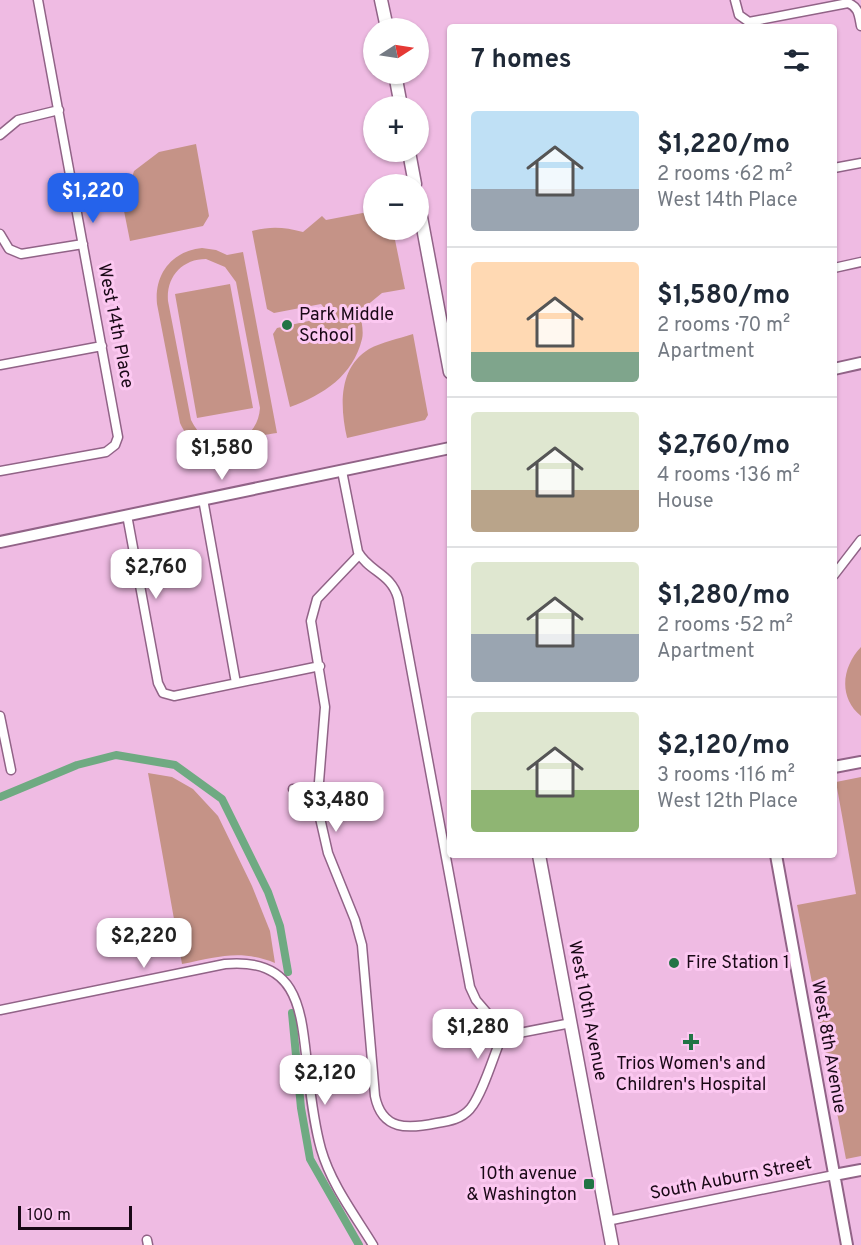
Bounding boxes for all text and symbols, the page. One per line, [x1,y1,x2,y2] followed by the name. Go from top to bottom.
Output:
[363,18,429,84] north arrow
[363,18,429,240] map controls
[471,44,571,77] text: 7 homes
[780,44,813,77] icon: filters
[363,96,429,162] button: +
[657,129,790,162] text: $1,220/mo
[519,135,591,207] icon: home
[657,162,793,188] text: 2 rooms · 62 m²
[44,173,142,224] pin: $1,220
[363,174,429,240] button: −
[62,179,124,205] text: $1,220
[657,188,798,214] text: West 14th Place
[92,262,138,390] street label: West 14th Place
[657,280,790,313] text: $1,580/mo
[519,286,591,358] icon: home
[299,304,394,348] place label: Park Middle School
[657,313,790,339] text: 2 rooms · 70 m²
[280,318,294,332] marker: Park Middle School
[657,339,755,365] text: Apartment
[173,430,271,481] pin: $1,580
[657,430,790,463] text: $2,760/mo
[191,436,253,462] text: $1,580
[519,436,591,508] icon: home
[657,463,800,489] text: 4 rooms · 136 m²
[657,489,713,515] text: House
[107,549,205,600] pin: $2,760
[125,555,187,581] text: $2,760
[657,580,790,613] text: $1,280/mo
[519,586,591,658] icon: home
[657,613,793,639] text: 2 rooms · 52 m²
[657,639,755,665] text: Apartment
[657,730,790,763] text: $2,120/mo
[519,736,591,808] icon: home
[657,763,795,789] text: 3 rooms · 116 m²
[287,782,385,833] pin: $3,480
[303,788,369,814] text: $3,480
[657,789,798,815] text: West 12th Place
[95,918,193,969] pin: $2,220
[111,924,177,950] text: $2,220
[562,939,612,1083] street label: West 10th Avenue
[686,952,790,975] place label: Fire Station 1
[667,956,681,970] marker: Fire Station 1
[805,979,851,1115] street label: West 8th Avenue
[429,1009,527,1060] pin: $1,280
[447,1015,509,1041] text: $1,280
[682,1033,700,1051] marker: Trios Women's and Children's Hospital
[616,1053,766,1097] place label: Trios Women's and Children's Hospital
[276,1055,374,1106] pin: $2,120
[294,1061,356,1087] text: $2,120
[648,1152,814,1206] street label: South Auburn Street
[466,1163,577,1207] place label: 10th avenue & Washington
[582,1177,596,1191] marker: 10th avenue & Washington
[18,1203,132,1230] scale bar
[27,1206,71,1226] text: 100 m

